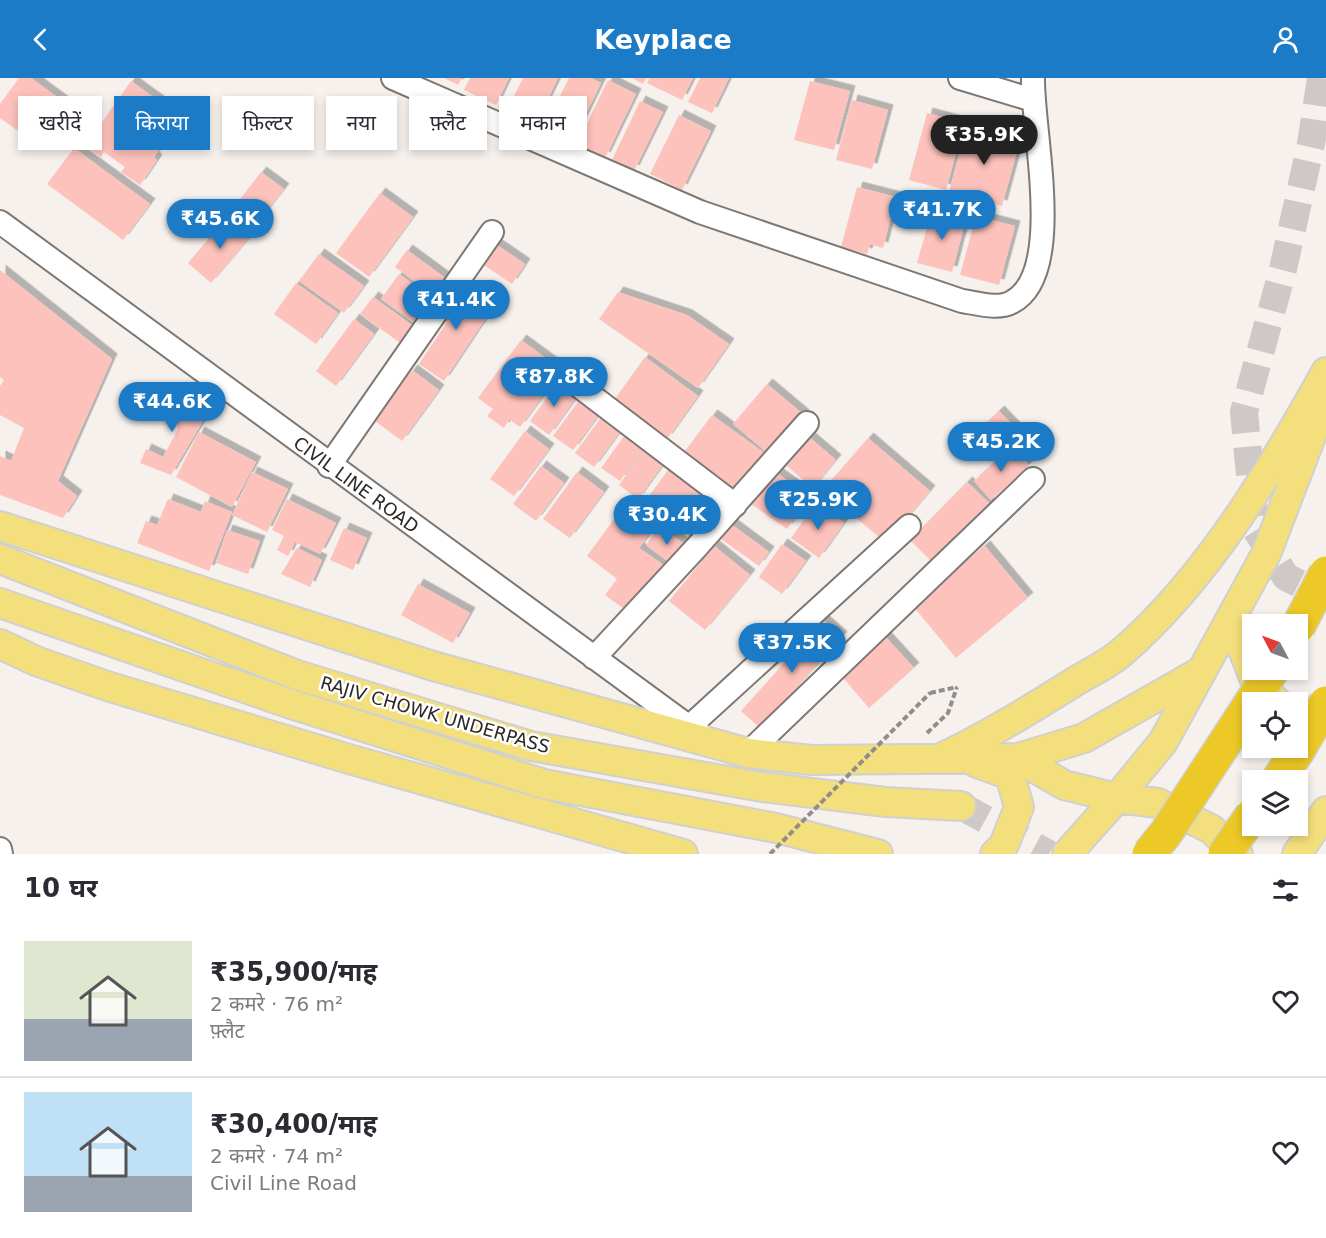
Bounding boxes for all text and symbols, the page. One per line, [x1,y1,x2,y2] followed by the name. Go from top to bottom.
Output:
[24,23,57,56] icon: back
[1269,23,1302,56] icon: person
[594,24,732,55] text: Keyplace
[18,96,102,150] chip: खरीदें
[114,96,210,150] chip: किराया
[222,96,314,150] chip: फ़िल्टर
[326,96,397,150] chip: नया
[409,96,487,150] chip: फ़्लैट
[499,96,587,150] chip: मकान
[935,115,1033,166] pin: ₹35.9K
[945,122,1023,146] text: ₹35.9K
[893,190,991,241] pin: ₹41.7K
[903,197,981,221] text: ₹41.7K
[171,199,269,250] pin: ₹45.6K
[181,206,259,230] text: ₹45.6K
[407,280,505,331] pin: ₹41.4K
[417,287,495,311] text: ₹41.4K
[505,357,603,408] pin: ₹87.8K
[515,364,593,388] text: ₹87.8K
[123,382,221,433] pin: ₹44.6K
[133,389,211,413] text: ₹44.6K
[952,422,1050,473] pin: ₹45.2K
[962,429,1040,453] text: ₹45.2K
[290,432,423,537] street label: CIVIL LINE ROAD
[769,480,867,531] pin: ₹25.9K
[779,487,857,511] text: ₹25.9K
[618,495,716,546] pin: ₹30.4K
[628,502,706,526] text: ₹30.4K
[1242,614,1308,680] north arrow
[1242,614,1308,836] map controls
[743,623,841,674] pin: ₹37.5K
[753,630,831,654] text: ₹37.5K
[318,672,552,757] street label: RAJIV CHOWK UNDERPASS
[1242,692,1308,758] button: locate
[1242,770,1308,836] button: layers
[24,873,98,903] text: 10 घर
[1269,874,1302,907] icon: filters
[210,957,377,987] text: ₹35,900/माह
[72,965,144,1037] icon: home
[1269,985,1302,1018] icon: heart
[210,992,343,1016] text: 2 कमरे · 76 m²
[210,1019,245,1043] text: फ़्लैट
[210,1109,377,1139] text: ₹30,400/माह
[72,1116,144,1188] icon: home
[1269,1136,1302,1169] icon: heart
[210,1144,343,1168] text: 2 कमरे · 74 m²
[210,1171,357,1195] text: Civil Line Road

